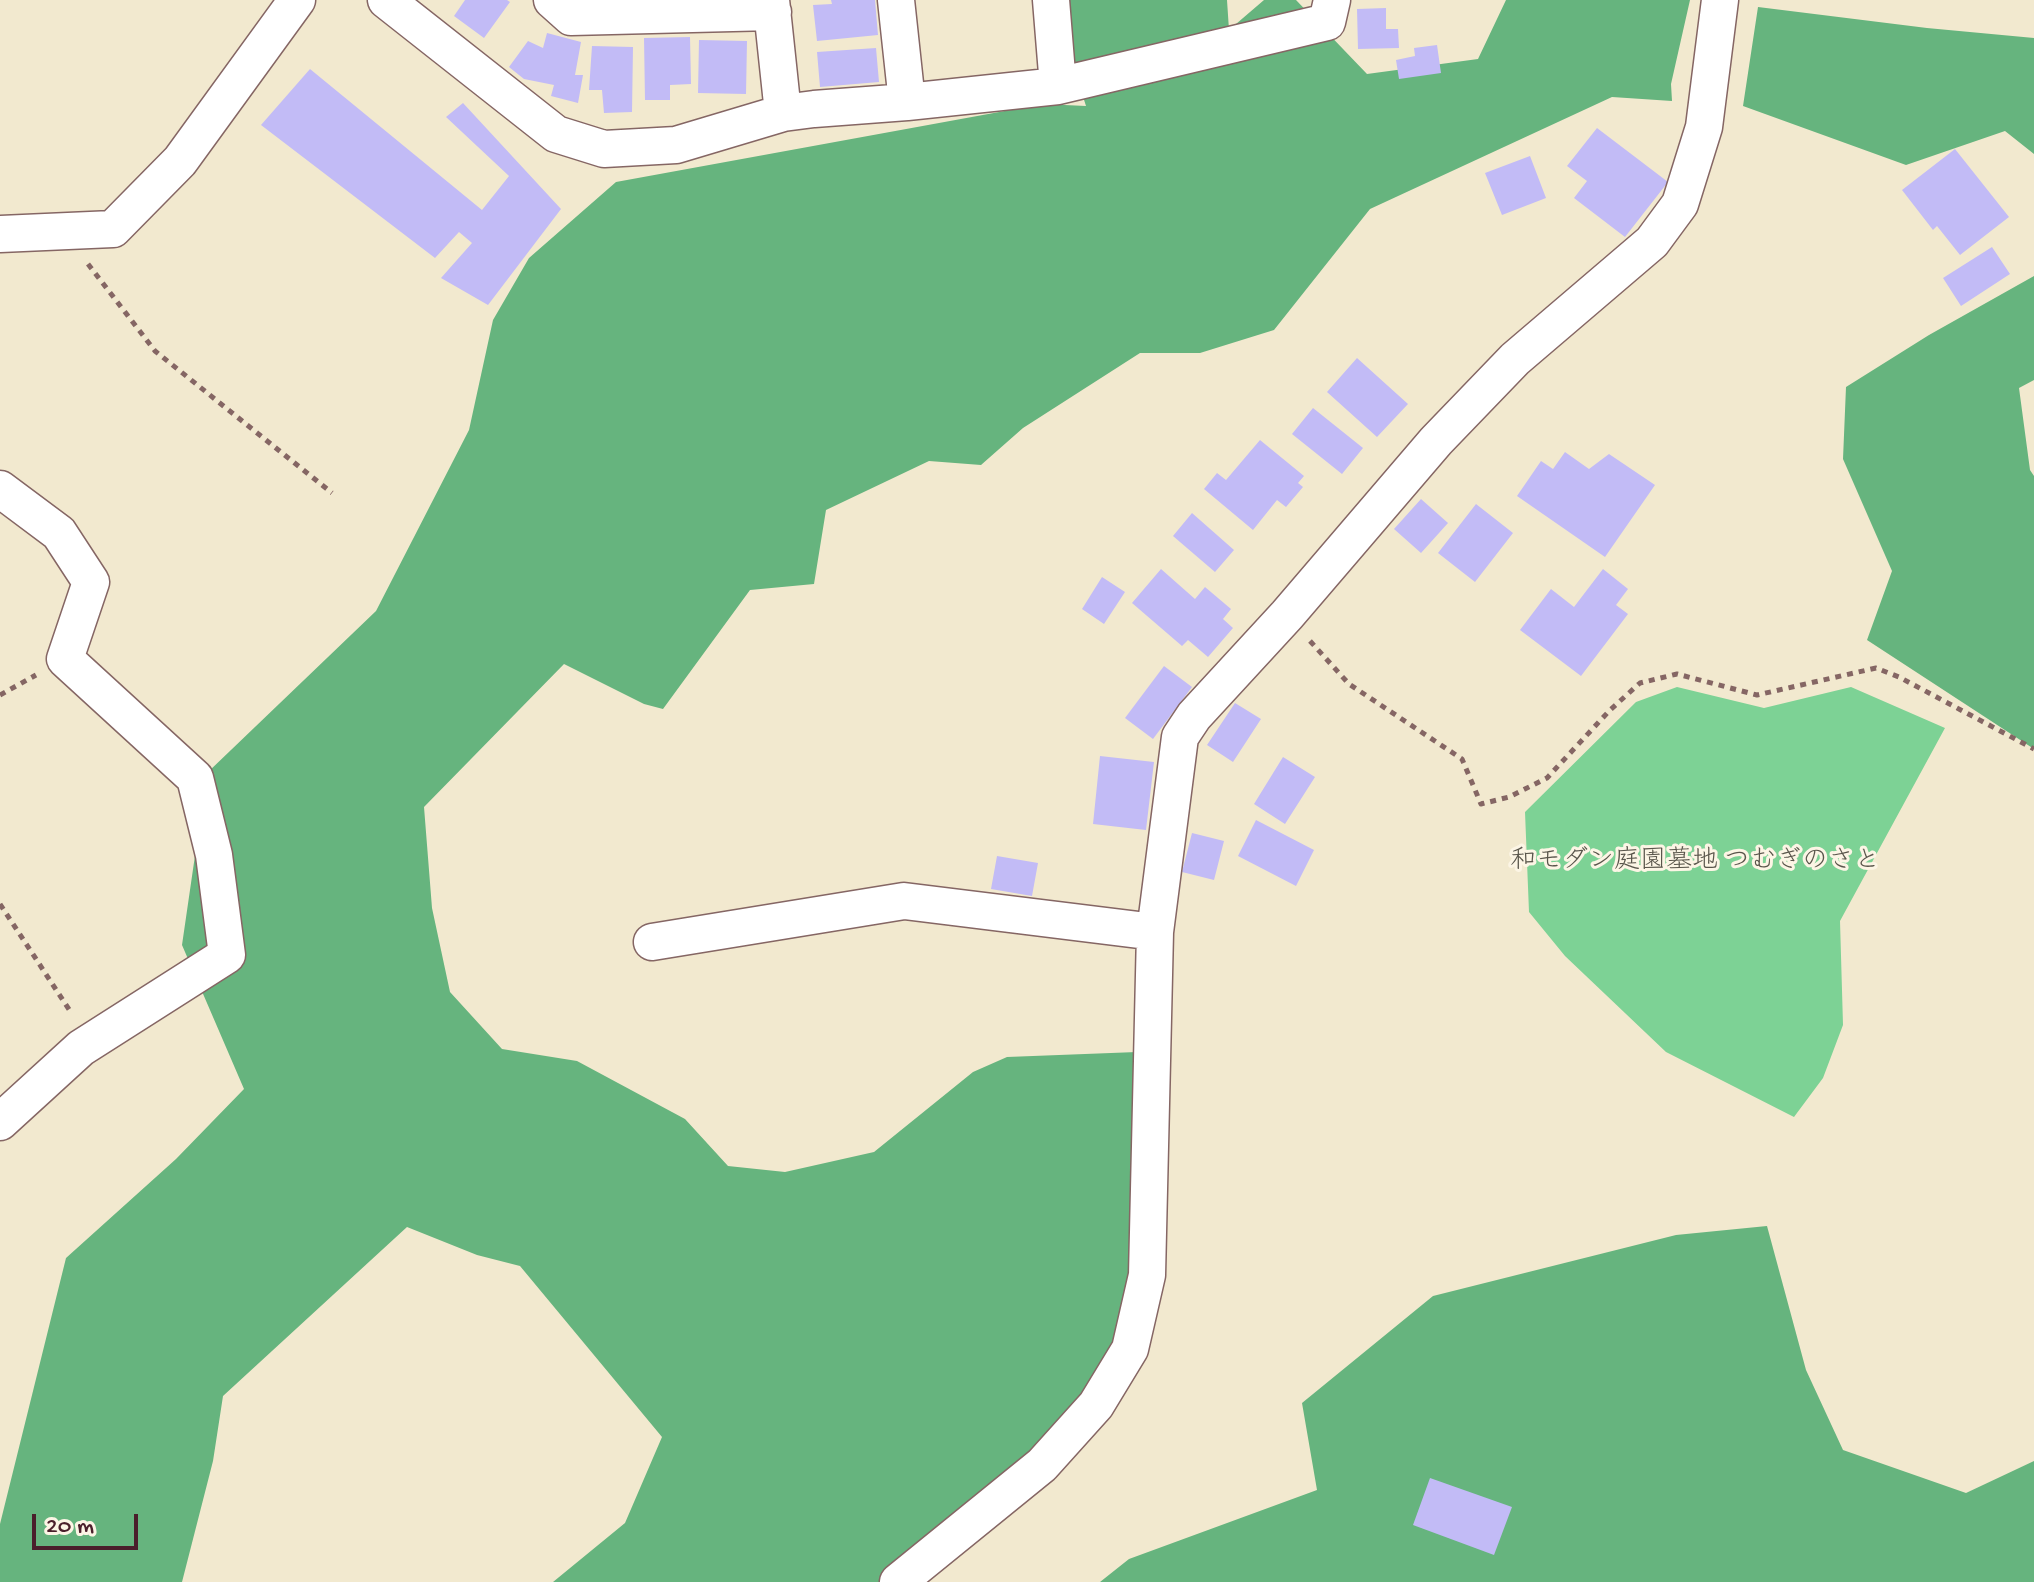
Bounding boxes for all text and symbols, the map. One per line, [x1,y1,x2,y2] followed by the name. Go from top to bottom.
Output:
[1510,847,1880,879] park label: 和モダン庭園墓地 つむぎのさと
[36,1498,142,1548] scale bar
[46,1513,94,1542] text: 20 m

